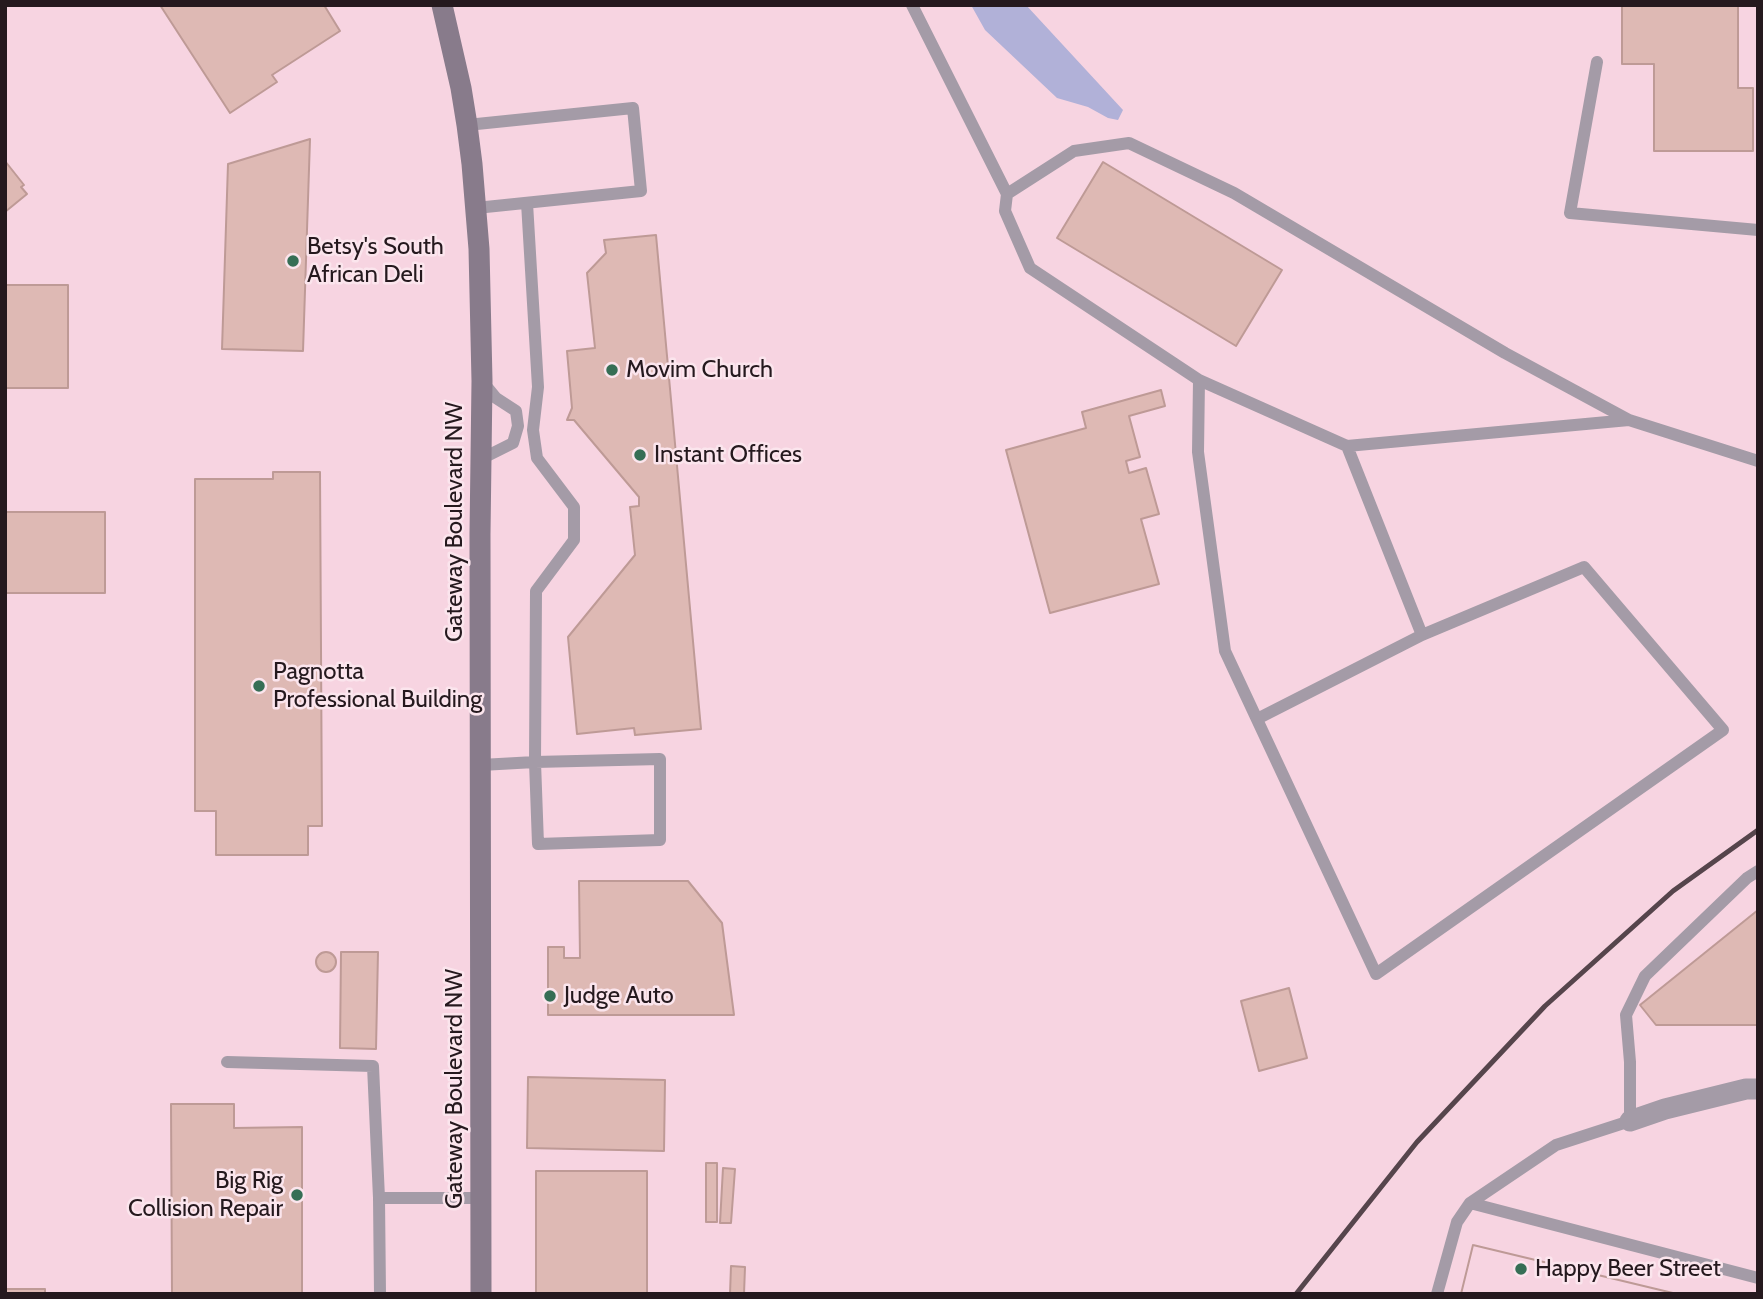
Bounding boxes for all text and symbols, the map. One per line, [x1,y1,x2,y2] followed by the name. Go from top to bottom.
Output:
[307,233,444,289] place label: Betsy's South African Deli
[285,253,301,269] marker: Betsy's South African Deli
[626,356,773,384] place label: Movim Church
[604,362,620,378] marker: Movim Church
[441,402,469,642] street label: Gateway Boulevard NW
[654,441,802,469] place label: Instant Offices
[632,447,648,463] marker: Instant Offices
[273,658,482,714] place label: Pagnotta Professional Building
[251,678,267,694] marker: Pagnotta Professional Building
[441,969,469,1209] street label: Gateway Boulevard NW
[564,982,674,1010] place label: Judge Auto
[542,988,558,1004] marker: Judge Auto
[128,1167,283,1223] place label: Big Rig Collision Repair
[289,1187,305,1203] marker: Big Rig Collision Repair
[1535,1255,1721,1283] place label: Happy Beer Street
[1513,1261,1529,1277] marker: Happy Beer Street

